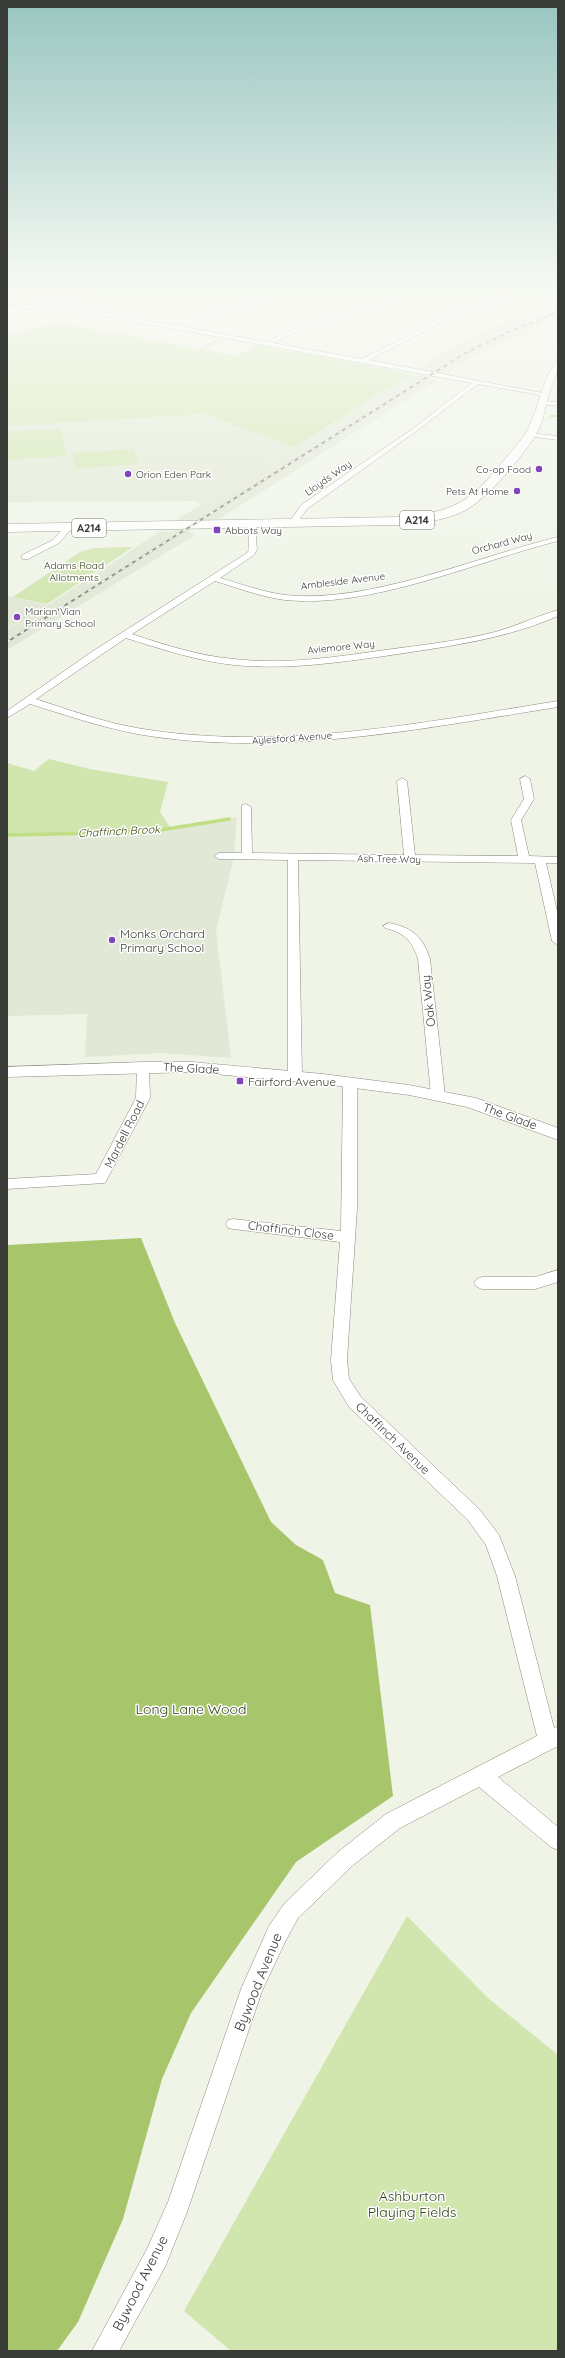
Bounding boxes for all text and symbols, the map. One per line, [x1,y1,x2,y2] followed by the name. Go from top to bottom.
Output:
[302,457,354,499] street label: Lloyds Way
[476,463,531,476] place label: Co-op Food
[534,464,544,474] marker: Co-op Food
[136,468,211,481] place label: Orion Eden Park
[123,469,133,479] marker: Orion Eden Park
[446,485,509,498] place label: Pets At Home
[512,486,522,496] marker: Pets At Home
[400,511,434,529] road number: A214
[72,519,106,537] road number: A214
[225,524,282,537] place label: Abbots Way
[212,525,222,535] marker: Abbots Way
[470,529,534,557] street label: Orchard Way
[44,559,104,584] park label: Adams Road Allotments
[300,569,386,593] street label: Ambleside Avenue
[25,605,95,630] place label: Marian Vian Primary School
[12,612,22,622] marker: Marian Vian Primary School
[307,637,375,657] street label: Aviemore Way
[251,729,333,747] street label: Aylesford Avenue
[78,822,161,840] water label: Chaffinch Brook
[357,852,421,866] street label: Ash Tree Way
[120,926,205,955] place label: Monks Orchard Primary School
[107,935,117,945] marker: Monks Orchard Primary School
[418,974,438,1028] street label: Oak Way
[162,1059,220,1077] street label: The Glade
[248,1074,336,1089] place label: Fairford Avenue
[235,1076,245,1086] marker: Fairford Avenue
[100,1098,148,1170] street label: Mardell Road
[481,1099,539,1133] street label: The Glade
[247,1217,335,1243] street label: Chaffinch Close
[353,1399,433,1477] street label: Chaffinch Avenue
[135,1700,247,1718] park label: Long Lane Wood
[230,1930,286,2034] street label: Bywood Avenue
[368,2187,456,2221] park label: Ashburton Playing Fields
[108,2232,172,2334] street label: Bywood Avenue

